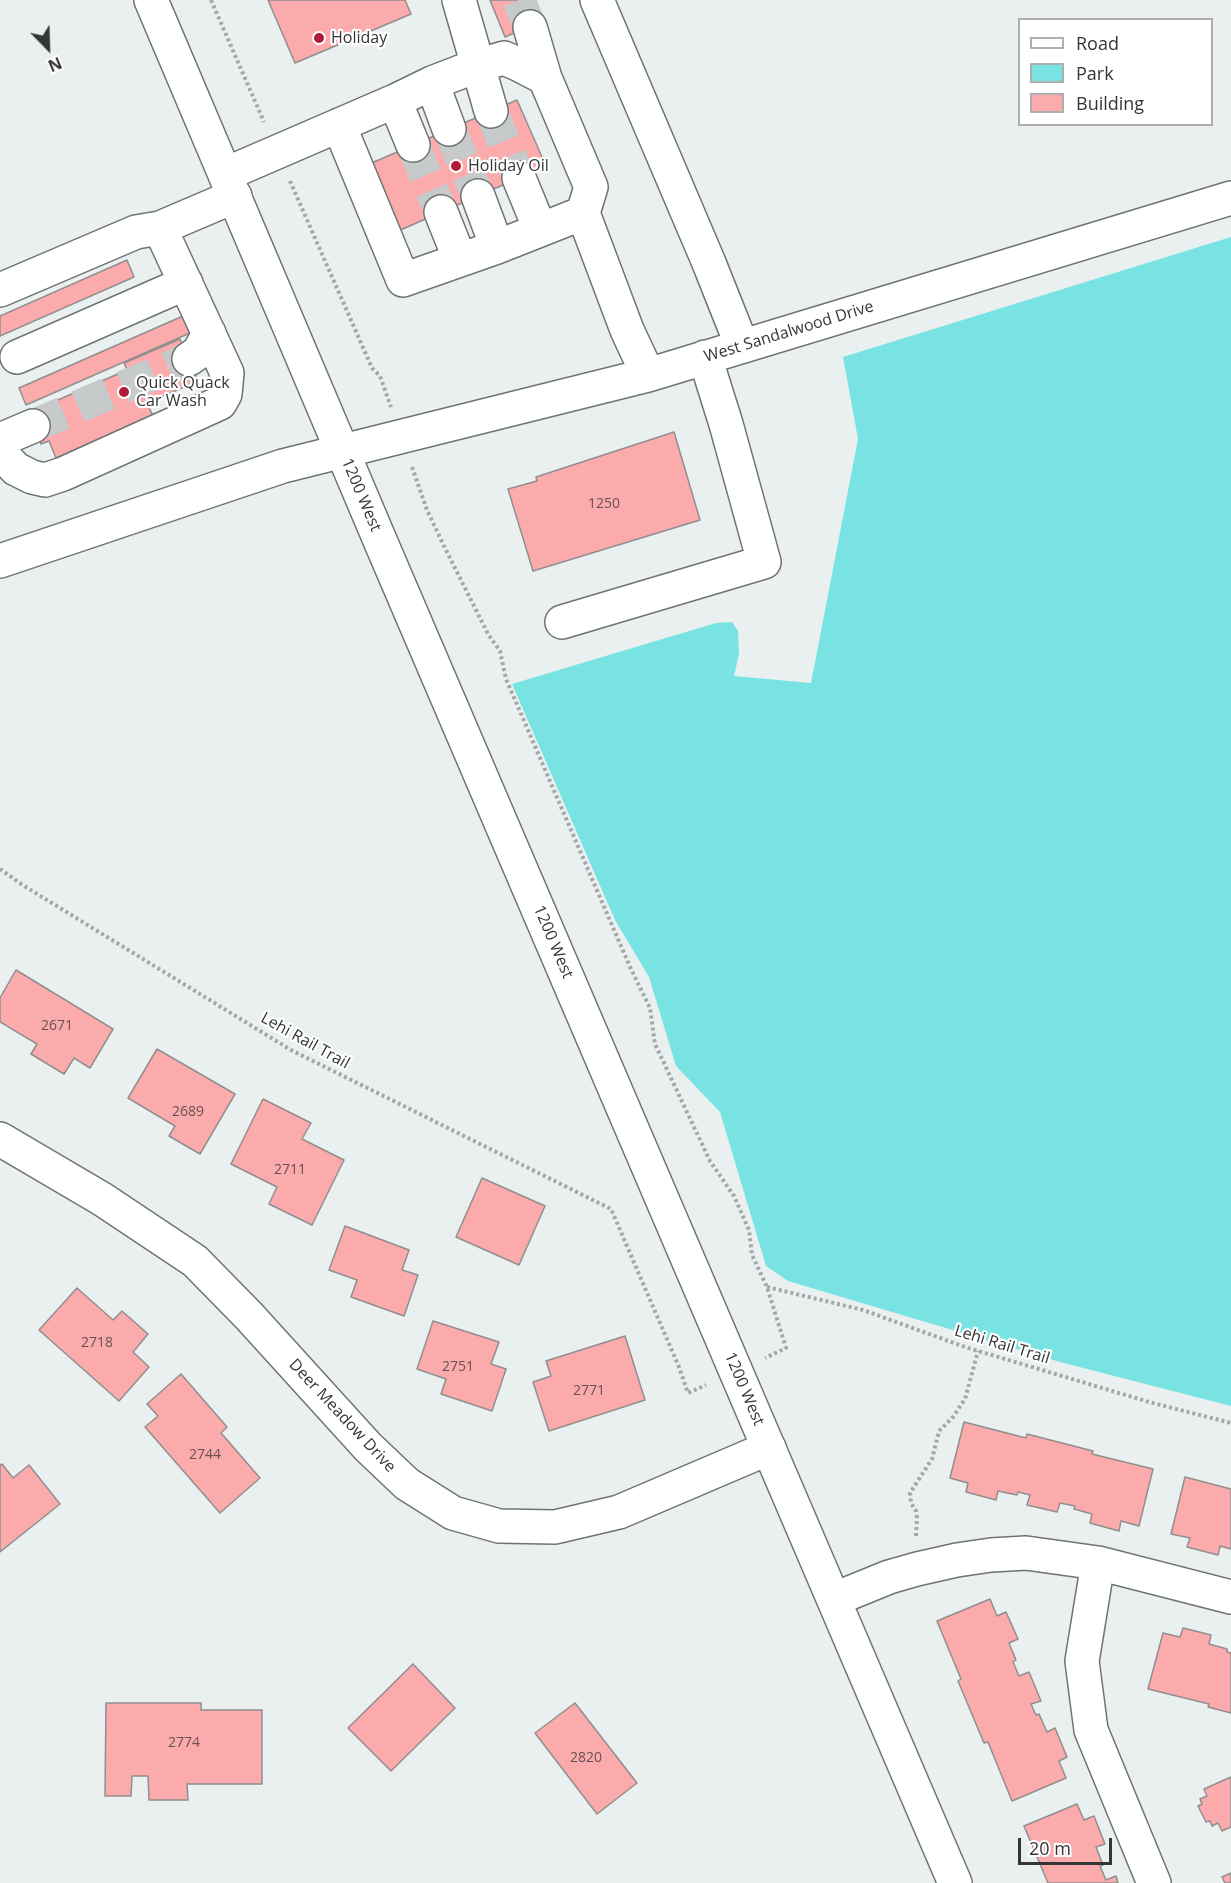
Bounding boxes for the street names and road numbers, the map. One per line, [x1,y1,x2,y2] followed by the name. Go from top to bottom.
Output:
[702,297,876,367] street label: West Sandalwood Drive
[337,455,385,535] street label: 1200 West
[529,902,577,982] street label: 1200 West
[257,1009,353,1073] street label: Lehi Rail Trail
[952,1321,1052,1369] street label: Lehi Rail Trail
[720,1349,768,1429] street label: 1200 West
[285,1355,399,1477] street label: Deer Meadow Drive

